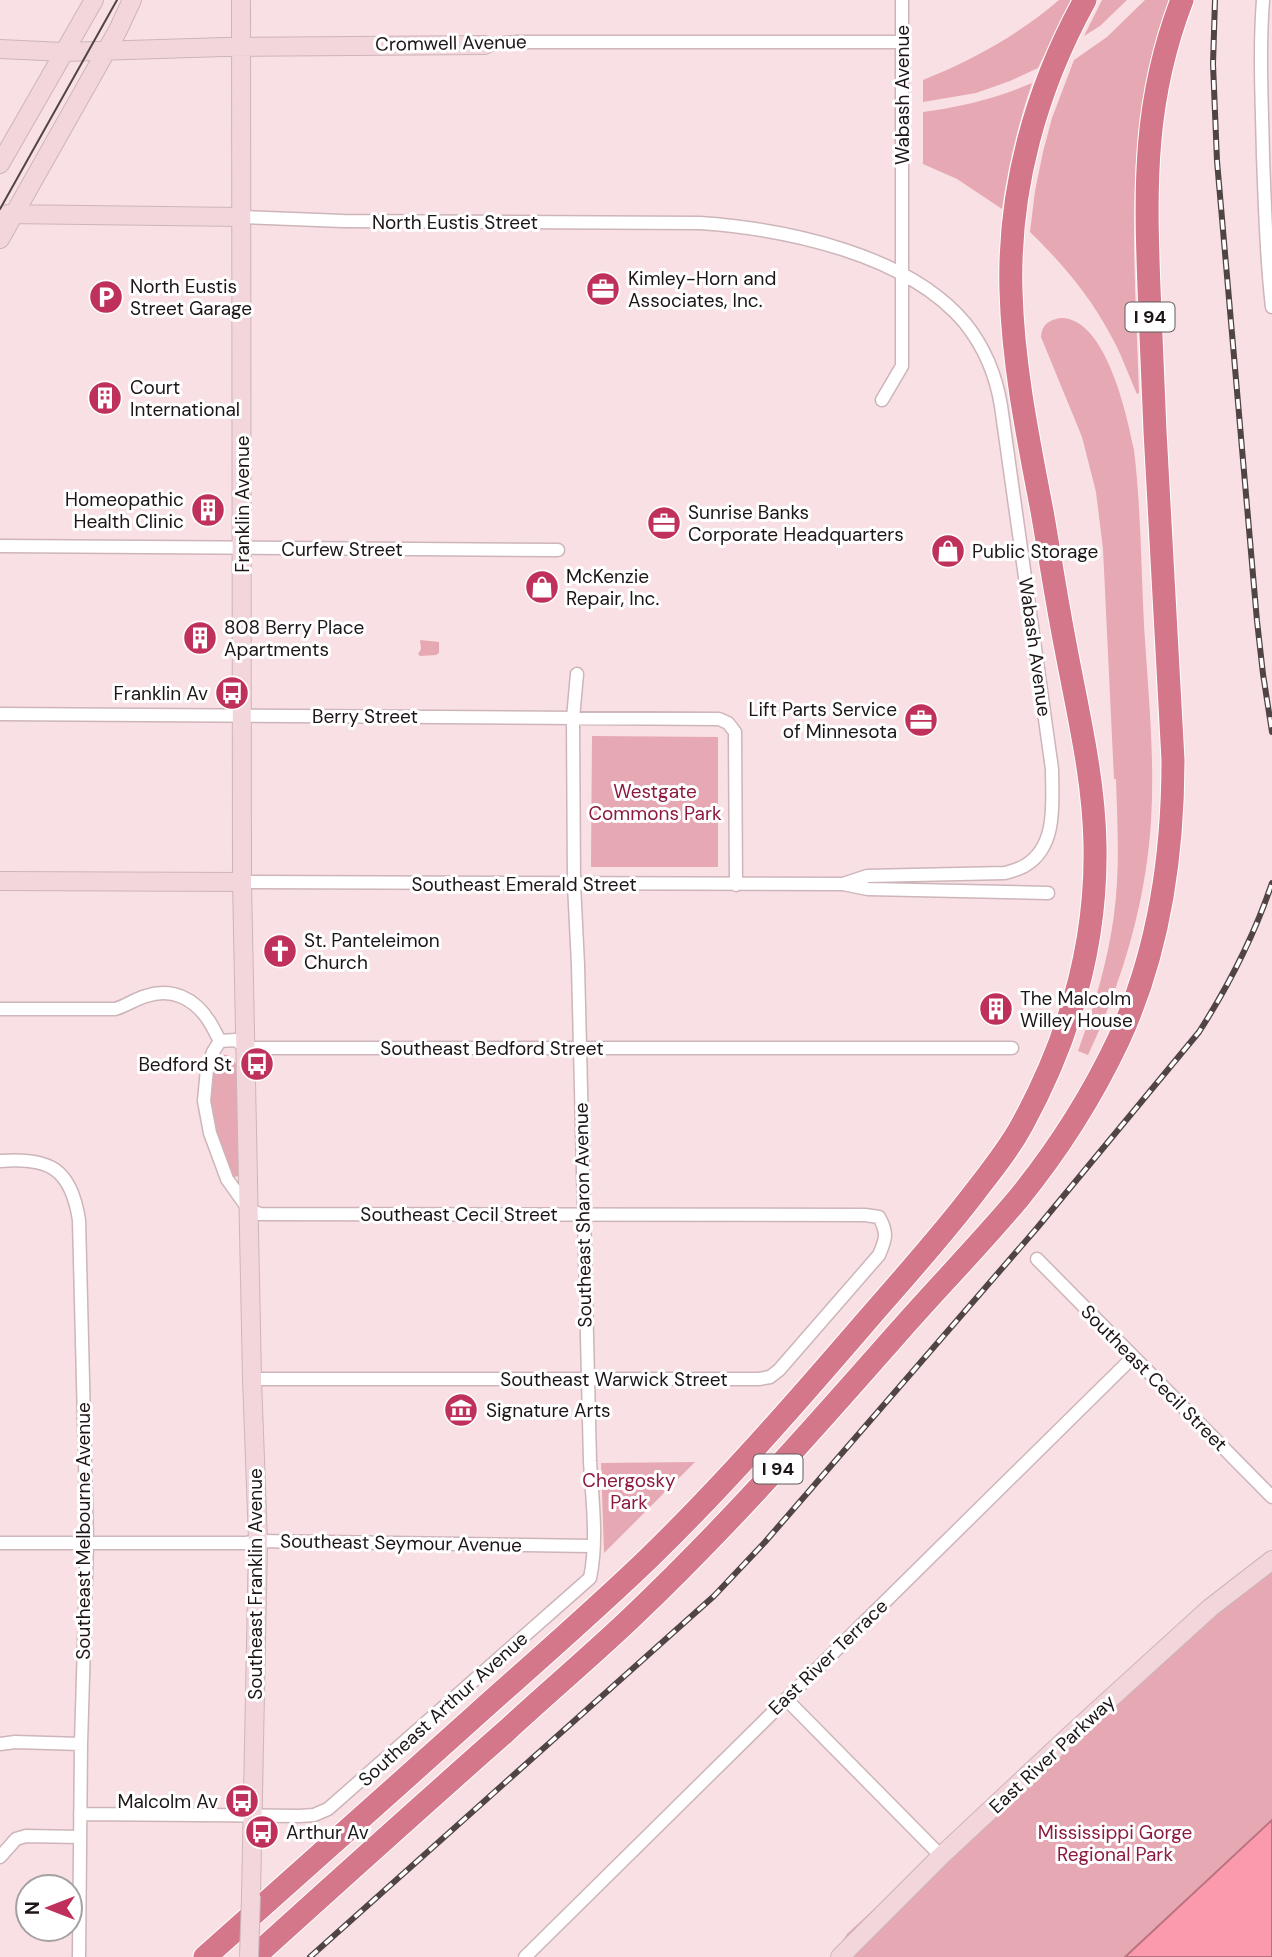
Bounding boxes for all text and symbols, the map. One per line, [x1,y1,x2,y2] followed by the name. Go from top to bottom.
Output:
[890,25,915,165] street label: Wabash Avenue
[375,29,527,57] street label: Cromwell Avenue
[372,210,538,235] street label: North Eustis Street
[628,266,776,313] place label: Kimley-Horn and Associates, Inc.
[584,270,622,308] office icon: Kimley-Horn and Associates, Inc.
[130,274,252,321] place label: North Eustis Street Garage
[87,278,125,316] parking icon: North Eustis Street Garage
[1126,302,1174,332] road number: I 94
[130,375,240,422] place label: Court International
[86,379,124,417] building icon: Court International
[230,435,255,573] street label: Franklin Avenue
[65,487,184,534] place label: Homeopathic Health Clinic
[189,491,227,529] building icon: Homeopathic Health Clinic
[688,500,904,547] place label: Sunrise Banks Corporate Headquarters
[645,504,683,542] office icon: Sunrise Banks Corporate Headquarters
[929,532,967,570] shop icon: Public Storage
[281,537,403,562] street label: Curfew Street
[972,539,1098,564] place label: Public Storage
[566,564,659,611] place label: McKenzie Repair, Inc.
[523,568,561,606] shop icon: McKenzie Repair, Inc.
[1013,576,1057,718] street label: Wabash Avenue
[224,615,364,662] place label: 808 Berry Place Apartments
[181,619,219,657] building icon: 808 Berry Place Apartments
[213,674,251,712] bus stop icon: Franklin Av
[114,681,208,706] place label: Franklin Av
[748,697,897,744] place label: Lift Parts Service of Minnesota
[902,701,940,739] office icon: Lift Parts Service of Minnesota
[312,704,418,729] street label: Berry Street
[588,779,722,826] park label: Westgate Commons Park
[411,872,637,897] street label: Southeast Emerald Street
[304,928,440,975] place label: St. Panteleimon Church
[261,932,299,970] church icon: St. Panteleimon Church
[1020,986,1133,1033] place label: The Malcolm Willey House
[977,990,1015,1028] building icon: The Malcolm Willey House
[380,1036,604,1061] street label: Southeast Bedford Street
[238,1045,276,1083] bus stop icon: Bedford St
[138,1052,232,1077] place label: Bedford St
[569,1102,597,1328] street label: Southeast Sharon Avenue
[360,1202,558,1227] street label: Southeast Cecil Street
[1075,1299,1233,1457] street label: Southeast Cecil Street
[500,1367,728,1392] street label: Southeast Warwick Street
[442,1391,480,1429] museum icon: Signature Arts
[486,1398,611,1423] place label: Signature Arts
[71,1402,96,1660] street label: Southeast Melbourne Avenue
[754,1454,802,1484] road number: I 94
[243,1468,268,1700] street label: Southeast Franklin Avenue
[582,1468,676,1515] park label: Chergosky Park
[280,1528,522,1558] street label: Southeast Seymour Avenue
[763,1594,893,1720] street label: East River Terrace
[353,1626,533,1792] street label: Southeast Arthur Avenue
[984,1689,1121,1819] street label: East River Parkway
[223,1782,261,1820] bus stop icon: Malcolm Av
[117,1789,218,1814] place label: Malcolm Av
[243,1813,281,1851] bus stop icon: Arthur Av
[286,1820,369,1845] place label: Arthur Av
[1038,1820,1192,1867] park label: Mississippi Gorge Regional Park
[14,1873,84,1943] north arrow
[20,1901,45,1915] text: N

